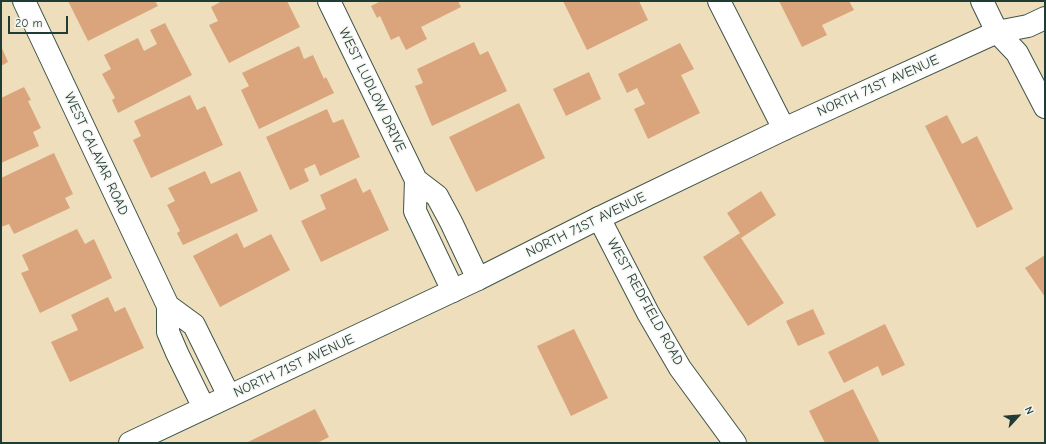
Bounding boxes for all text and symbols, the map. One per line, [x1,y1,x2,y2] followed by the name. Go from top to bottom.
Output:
[10,8,70,34] scale bar
[15,16,43,30] text: 20 m
[335,25,409,155] street label: WEST LUDLOW DRIVE
[815,52,941,120] street label: NORTH 71ST AVENUE
[60,90,132,218] street label: WEST CALAVAR ROAD
[523,189,649,261] street label: NORTH 71ST AVENUE
[603,236,687,368] street label: WEST REDFIELD ROAD
[231,331,357,401] street label: NORTH 71ST AVENUE
[998,396,1038,436] north arrow
[1022,404,1037,417] text: N

